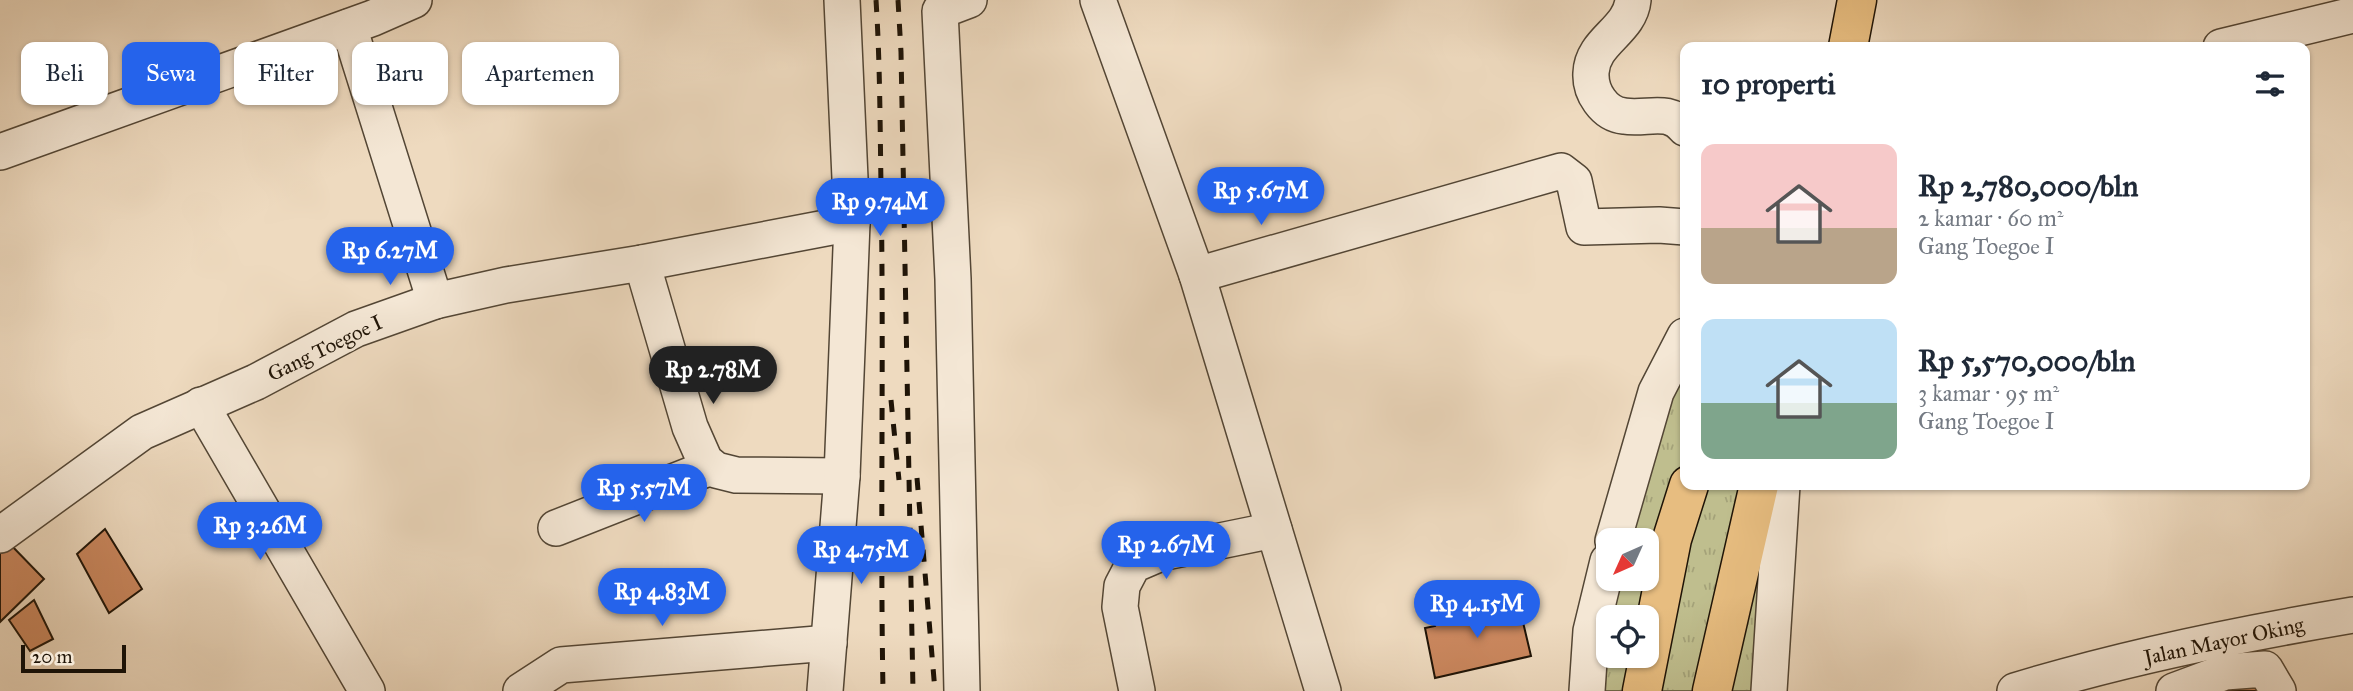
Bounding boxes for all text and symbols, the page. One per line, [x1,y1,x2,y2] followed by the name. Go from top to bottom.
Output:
[21,42,108,105] chip: Beli
[122,42,220,105] chip: Sewa
[234,42,338,105] chip: Filter
[352,42,448,105] chip: Baru
[462,42,619,105] chip: Apartemen
[2251,65,2289,103] icon: filters
[1701,66,1836,102] text: 10 properti
[1189,168,1333,227] pin: Rp 5.67M
[1918,168,2138,204] text: Rp 2,780,000/bln
[1757,172,1841,256] icon: home
[1213,176,1309,204] text: Rp 5.67M
[808,178,952,238] pin: Rp 9.74M
[832,187,928,215] text: Rp 9.74M
[1918,204,2063,232] text: 2 kamar · 60 m²
[318,228,462,287] pin: Rp 6.27M
[1918,232,2055,260] text: Gang Toegoe I
[342,236,438,264] text: Rp 6.27M
[263,309,387,387] street label: Gang Toegoe I
[1918,343,2135,379] text: Rp 5,570,000/bln
[641,346,785,406] pin: Rp 2.78M
[1757,347,1841,431] icon: home
[665,355,761,383] text: Rp 2.78M
[1918,379,2059,407] text: 3 kamar · 95 m²
[1918,407,2055,435] text: Gang Toegoe I
[572,464,716,524] pin: Rp 5.57M
[597,473,691,501] text: Rp 5.57M
[188,503,332,562] pin: Rp 3.26M
[213,511,307,539] text: Rp 3.26M
[1094,522,1238,581] pin: Rp 2.67M
[789,526,933,586] pin: Rp 4.75M
[1596,528,1659,592] north arrow
[1596,528,1659,668] map controls
[1117,530,1215,558] text: Rp 2.67M
[813,535,909,563] text: Rp 4.75M
[590,568,734,628] pin: Rp 4.83M
[614,577,710,605] text: Rp 4.83M
[1405,580,1549,640] pin: Rp 4.15M
[1430,589,1524,617] text: Rp 4.15M
[1596,605,1659,668] button: locate
[2140,611,2307,671] street label: Jalan Mayor Oking
[21,642,126,674] scale bar
[32,645,73,668] text: 20 m

